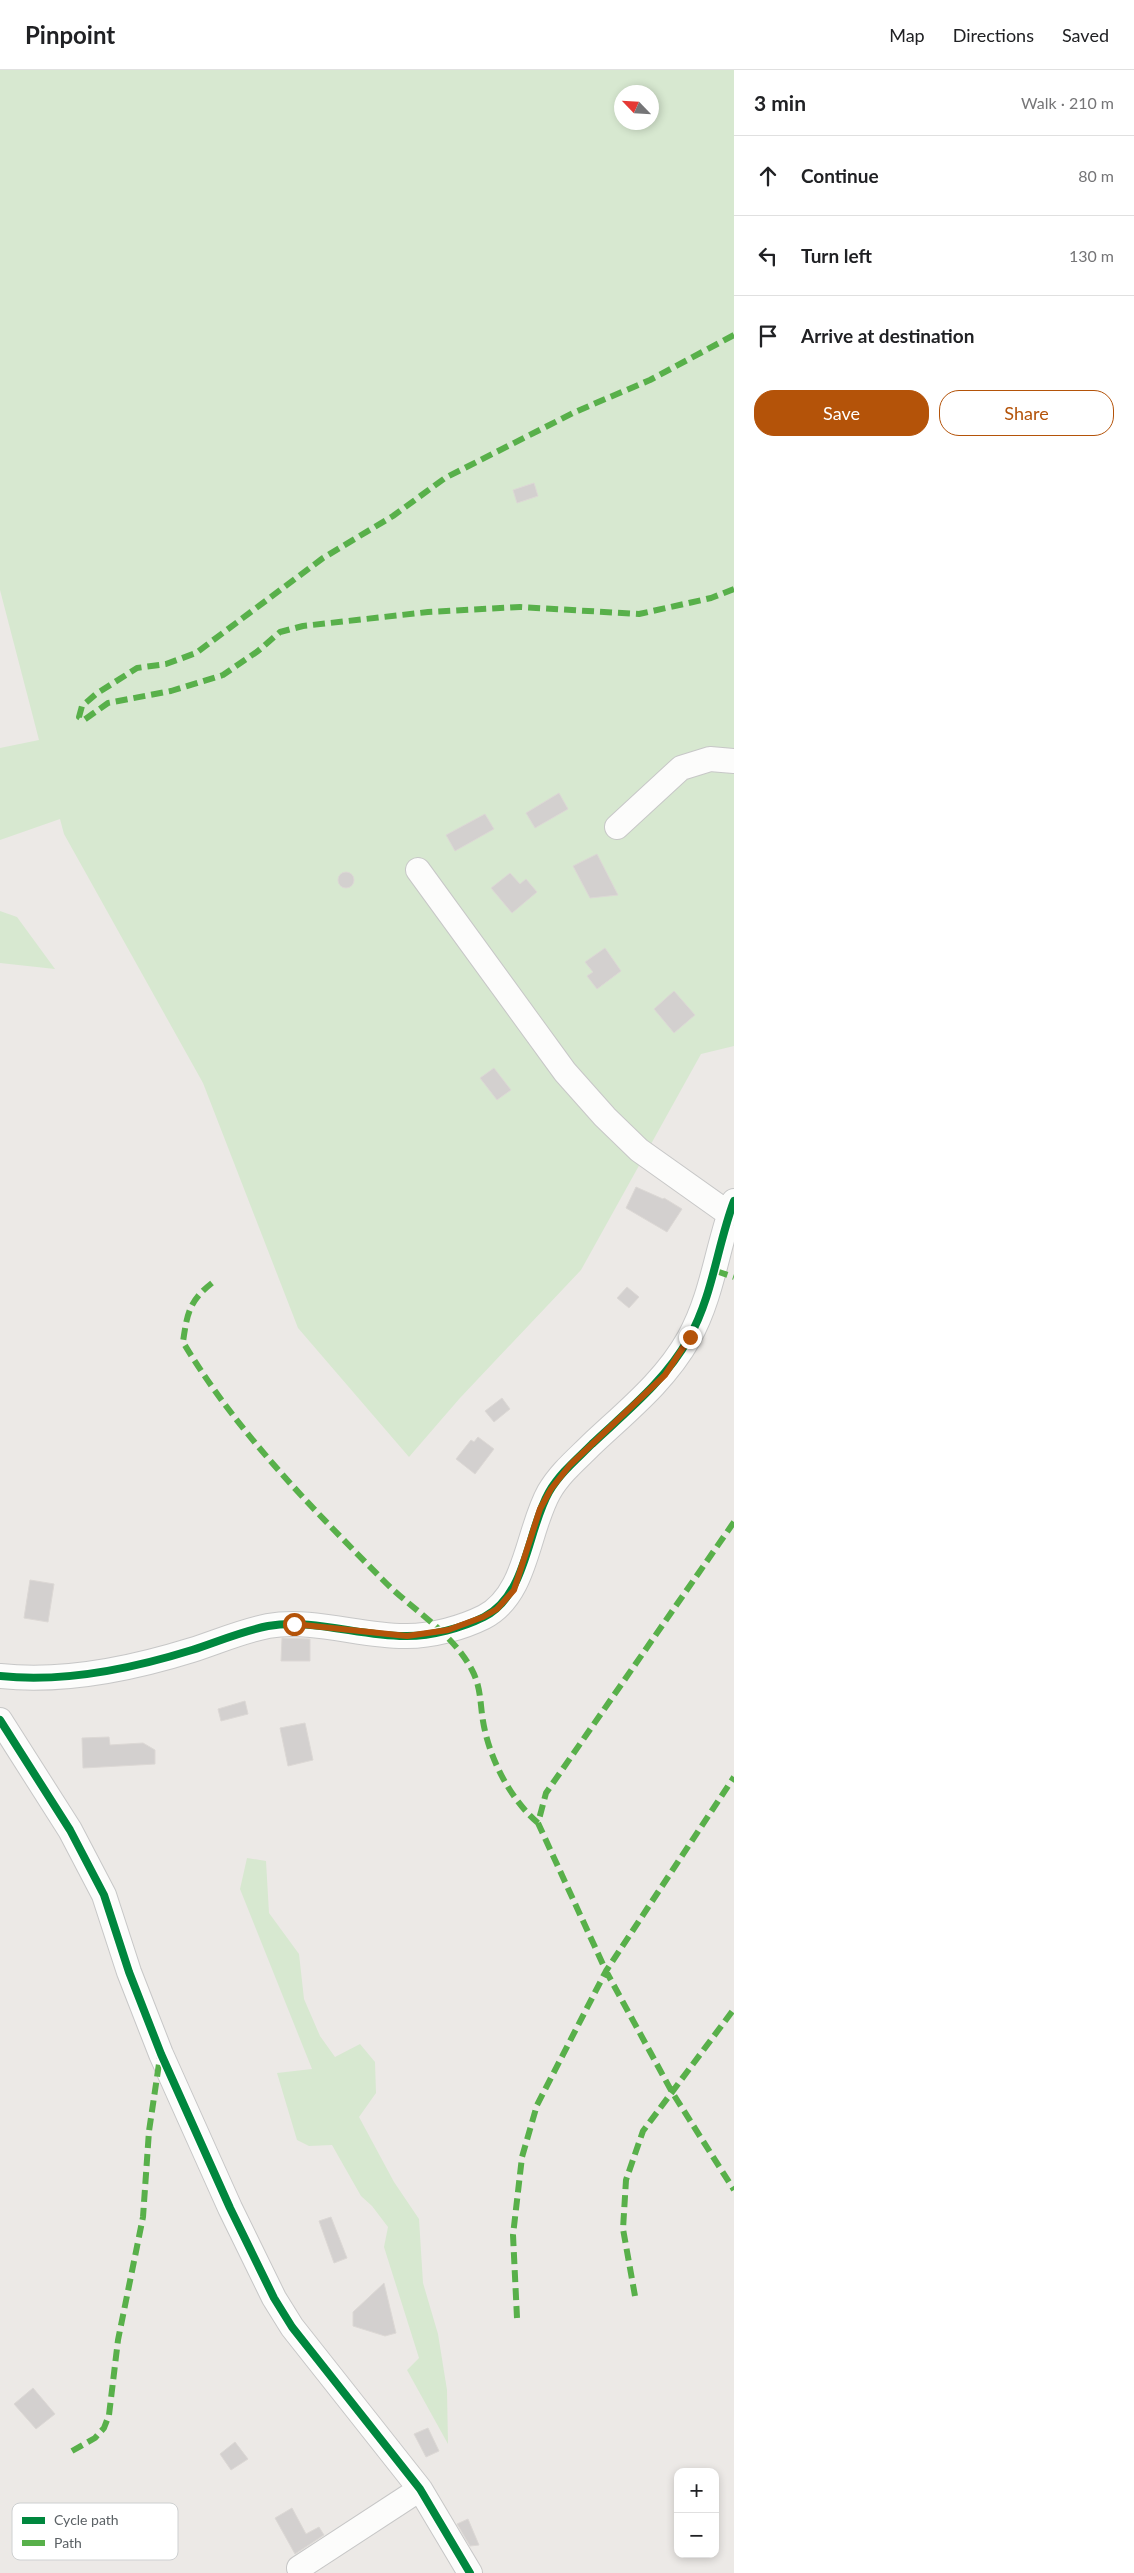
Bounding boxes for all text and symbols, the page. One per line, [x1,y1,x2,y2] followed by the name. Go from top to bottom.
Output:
[25,20,115,49] text: Pinpoint
[889,24,925,46] text: Map
[953,24,1034,46] text: Directions
[1062,24,1109,46] text: Saved
[614,85,659,130] north arrow
[754,90,806,115] text: 3 min
[1021,93,1114,112] text: Walk · 210 m
[754,162,782,190] icon: ahead
[801,164,879,187] text: Continue
[1078,166,1114,185] text: 80 m
[754,242,782,270] icon: left
[801,244,872,267] text: Turn left
[1069,246,1114,265] text: 130 m
[754,322,782,350] icon: arrive
[801,324,974,347] text: Arrive at destination
[754,390,929,436] button: Save
[939,390,1114,436] button: Share
[679,1326,702,1349] route end
[283,1613,306,1636] route start
[674,2468,719,2558] map controls
[674,2468,719,2513] button: +
[12,2503,178,2560] legend
[54,2511,119,2528] text: Cycle path
[674,2513,719,2558] button: −
[54,2534,82,2551] text: Path

